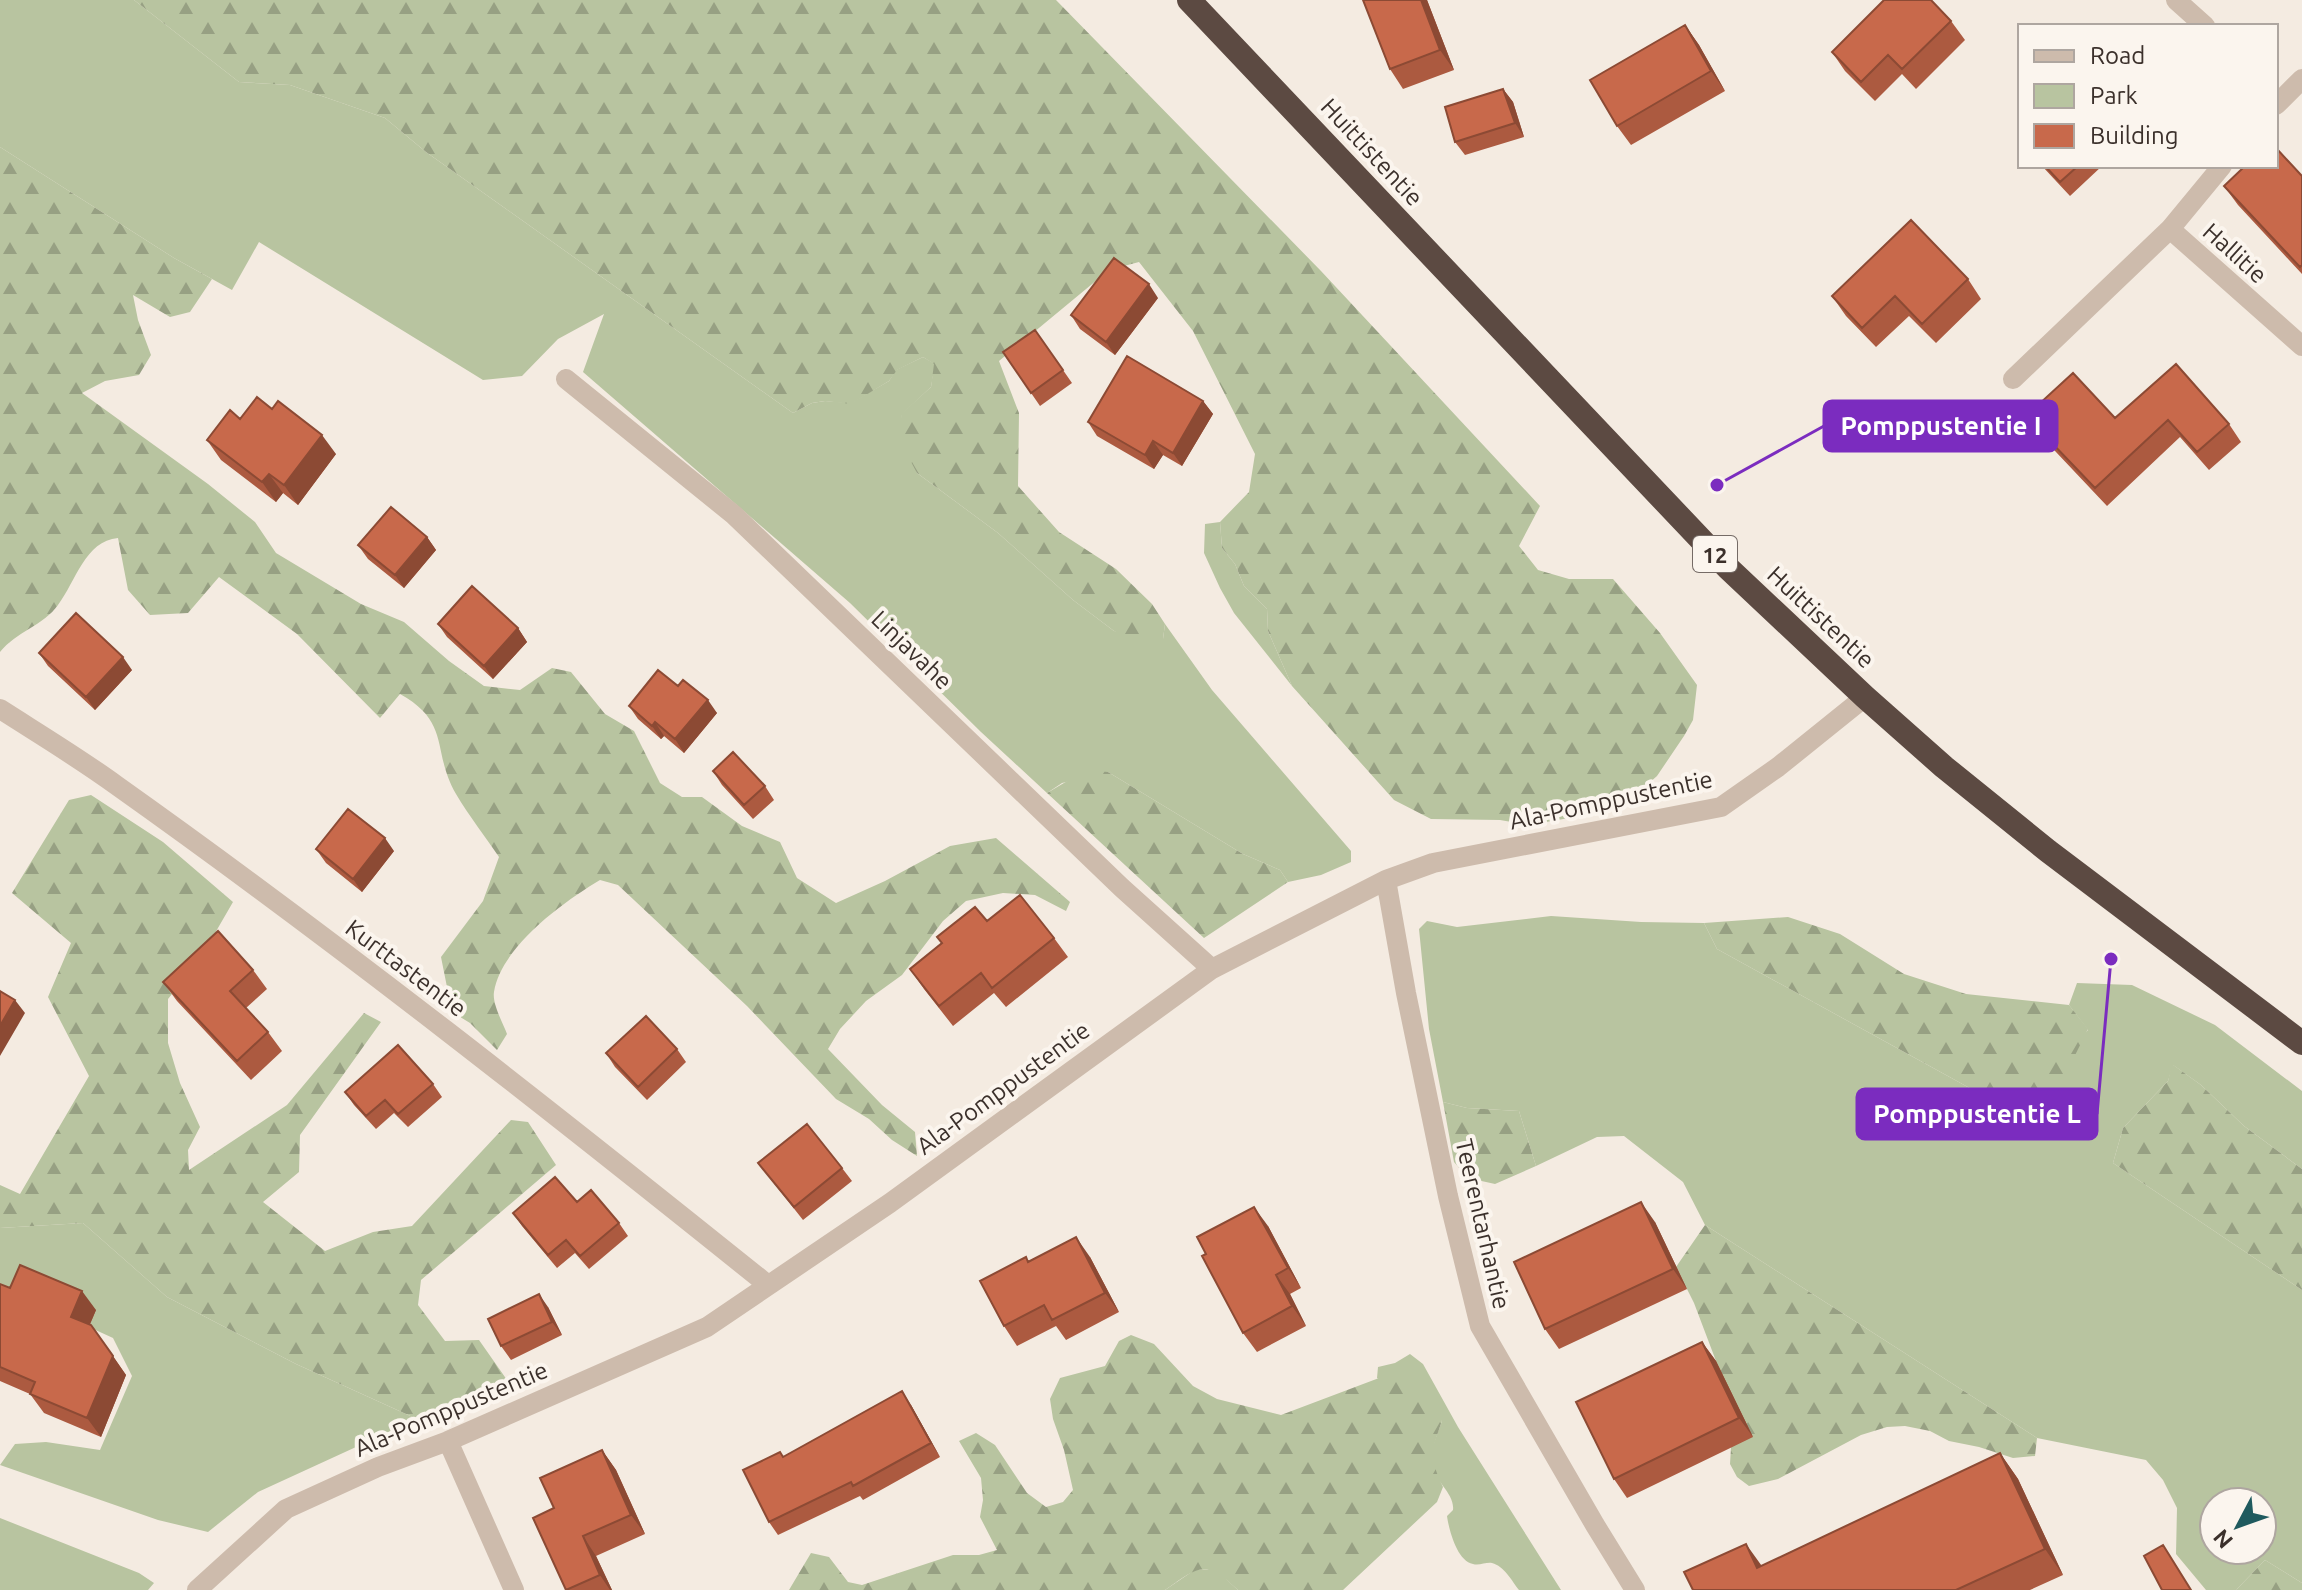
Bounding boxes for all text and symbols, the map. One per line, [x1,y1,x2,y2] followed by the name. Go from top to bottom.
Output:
[2018,24,2278,168] legend
[2090,42,2145,69] text: Road
[2090,82,2138,109] text: Park
[1316,93,1428,211] street label: Huittistentie
[2090,122,2178,149] text: Building
[2198,218,2272,288] street label: Hallitie
[1824,401,2057,451] callout: Pomppustentie I
[1840,411,2042,440] text: Pomppustentie I
[1693,536,1737,572] road number: 12
[1762,561,1880,673] street label: Huittistentie
[866,605,958,695] street label: Linjavahe
[1507,765,1715,835] street label: Ala-Pomppustentie
[340,914,472,1022] street label: Kurttastentie
[911,1016,1095,1160] street label: Ala-Pomppustentie
[1857,1089,2097,1139] callout: Pomppustentie L
[1873,1099,2081,1128] text: Pomppustentie L
[1450,1136,1516,1312] street label: Teerentarhantie
[350,1356,552,1462] street label: Ala-Pomppustentie
[2198,1486,2278,1566] north arrow
[2208,1525,2237,1554] text: N

